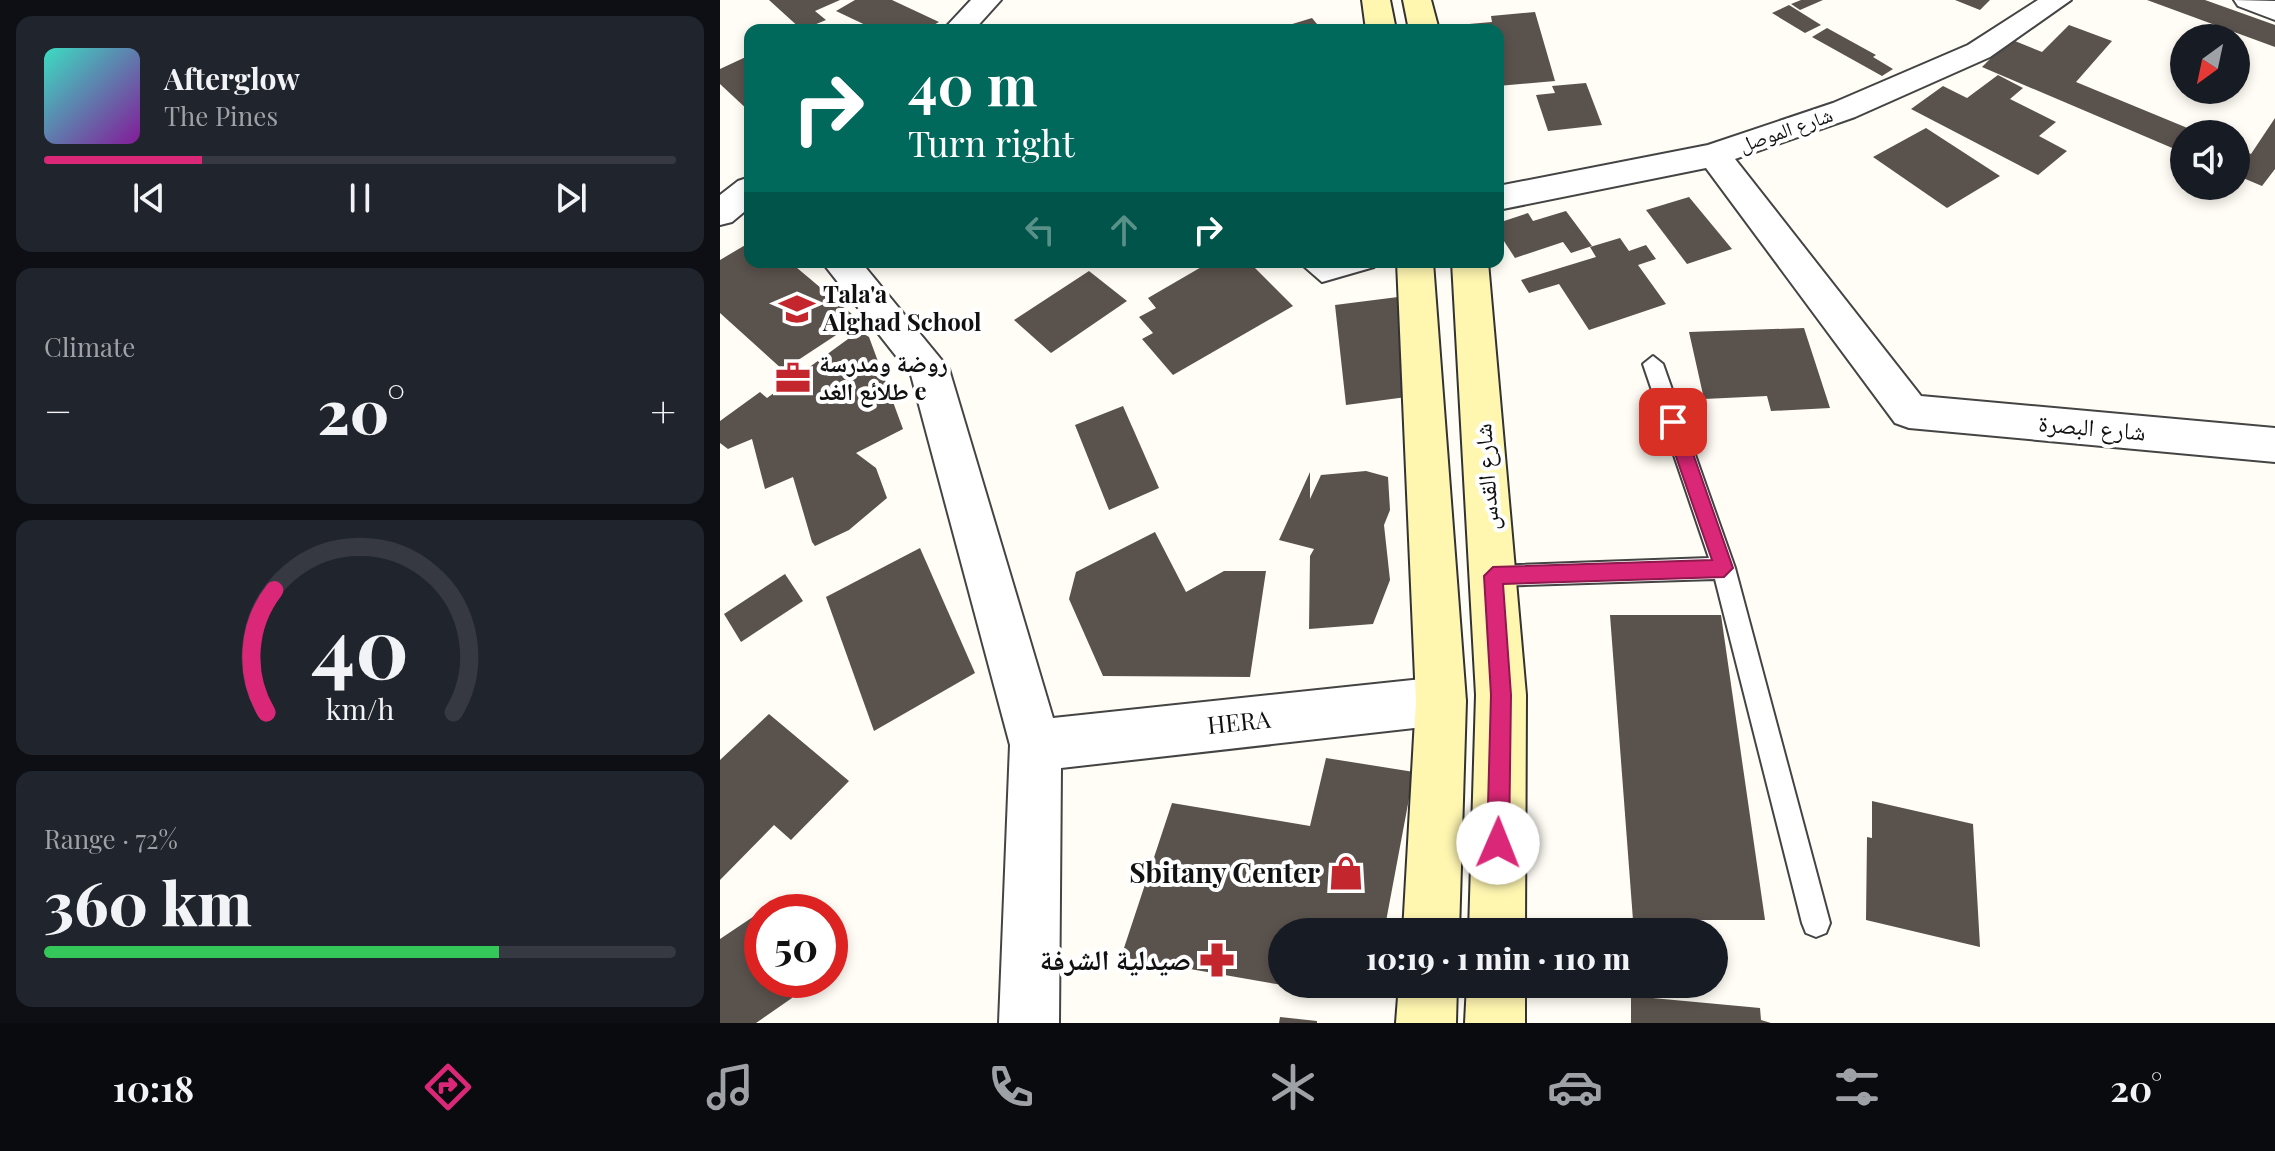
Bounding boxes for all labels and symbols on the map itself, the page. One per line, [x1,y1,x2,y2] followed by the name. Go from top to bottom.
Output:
[2170,24,2250,104] north arrow
[1735,100,1836,158] street label: شارع الموصل
[822,277,982,337] place label: Tala'a Alghad School
[778,290,816,328] school or university icon: Tala'a Alghad School
[819,346,948,408] place label: روضة ومدرسة طلائع الغد e
[774,359,812,397] office icon: روضة ومدرسة طلائع الغد e
[1639,388,1707,456] pin
[2037,405,2147,448] street label: شارع البصرة
[1465,422,1506,532] street label: شارع القدس
[1206,702,1273,740] street label: HERA
[1456,801,1540,885] position arrow
[1129,853,1320,890] place label: Sbitany Center
[1327,854,1365,892] shop icon: Sbitany Center
[744,894,848,998] speed limit sign: 50
[1040,940,1191,977] place label: صيدلية الشرفة
[1198,941,1236,979] pharmacy icon: صيدلية الشرفة

